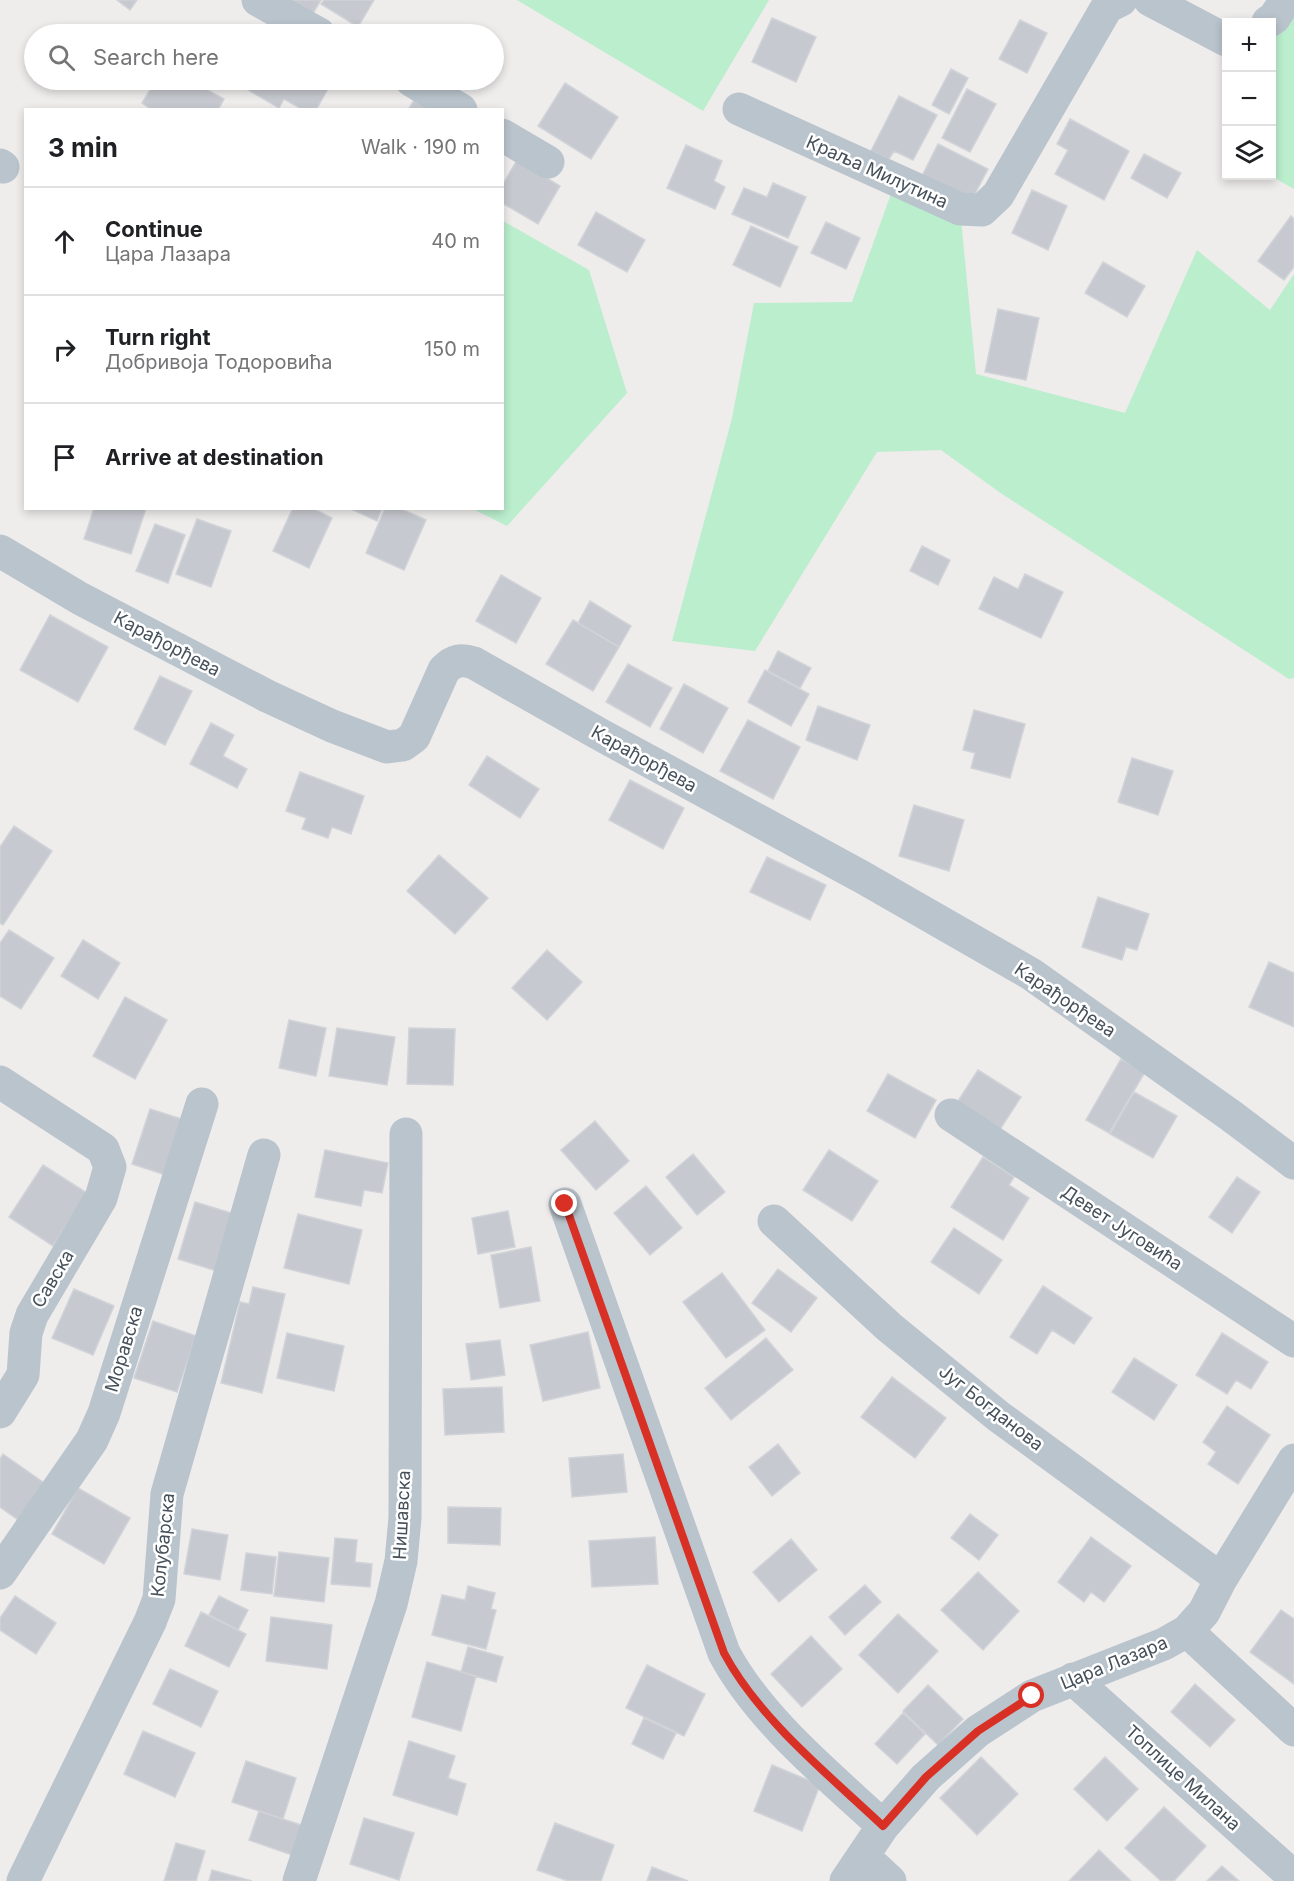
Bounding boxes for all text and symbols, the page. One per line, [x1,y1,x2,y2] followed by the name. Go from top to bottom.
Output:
[1222,18,1276,180] map controls
[1222,18,1276,72] button: +
[24,24,504,90] search box
[45,41,78,74] icon: search
[93,44,219,70] text: Search here
[1222,72,1276,126] button: −
[1222,126,1276,180] button: layers
[803,131,951,212] street label: Краља Милутина
[48,132,118,163] text: 3 min
[361,135,480,159] text: Walk · 190 m
[105,216,203,242] text: Continue
[48,225,81,258] icon: ahead
[431,229,480,253] text: 40 m
[105,242,231,266] text: Цара Лазара
[105,324,211,350] text: Turn right
[48,333,81,366] icon: right
[424,337,480,361] text: 150 m
[105,350,333,374] text: Добривоја Тодоровића
[48,441,81,474] icon: arrive
[105,444,324,470] text: Arrive at destination
[110,607,224,680] street label: Карађорђева
[588,721,701,796] street label: Карађорђева
[1011,958,1120,1041] street label: Карађорђева
[1058,1181,1187,1274] street label: Девет Југовића
[551,1190,577,1216] route end
[27,1246,78,1311] street label: Савска
[101,1303,147,1394] street label: Моравска
[935,1360,1048,1455] street label: Југ Богданова
[389,1470,414,1560] street label: Нишавска
[147,1492,178,1598] street label: Колубарска
[1057,1632,1170,1693] street label: Цара Лазара
[1018,1682,1044,1708] route start
[1122,1721,1245,1835] street label: Топлице Милана

